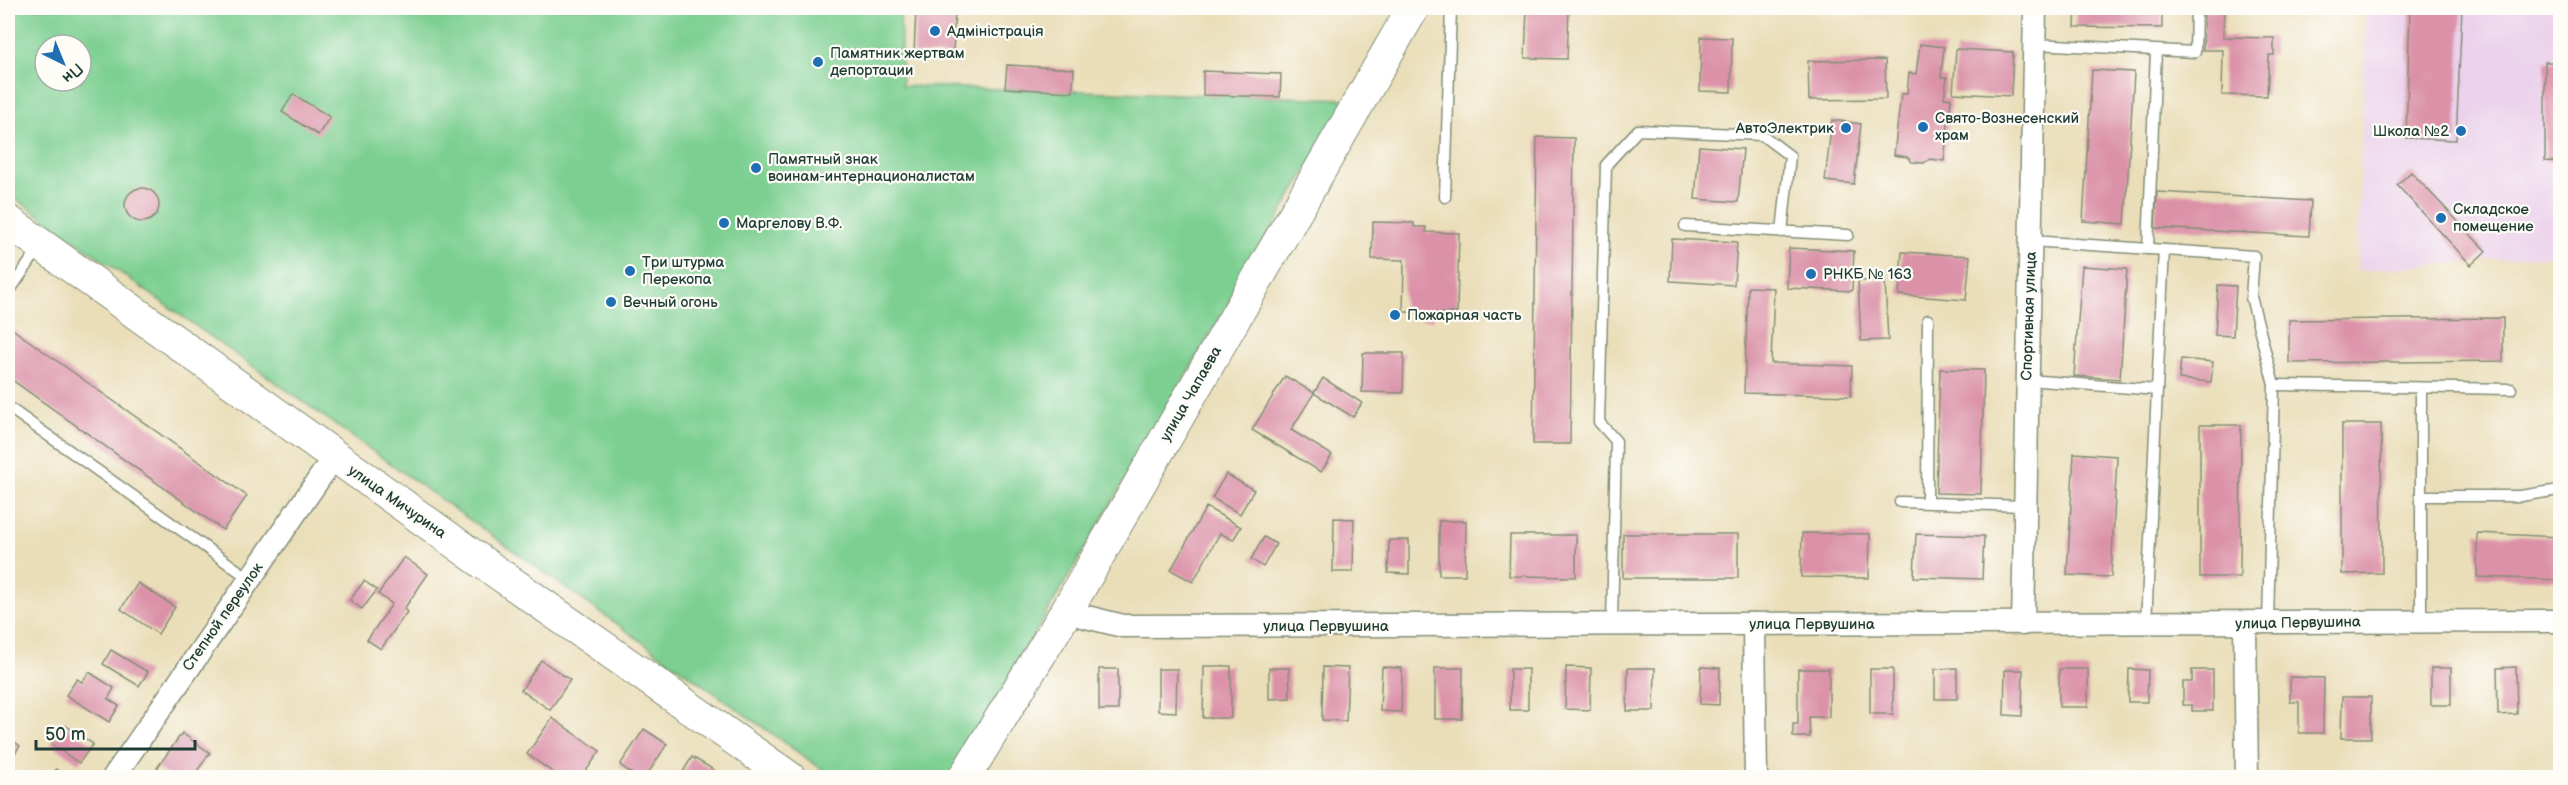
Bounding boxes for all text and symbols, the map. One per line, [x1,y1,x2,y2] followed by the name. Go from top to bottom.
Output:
[946,22,1043,41] place label: Адміністрація
[928,24,942,38] marker: Адміністрація
[33,33,93,93] north arrow
[830,44,965,80] place label: Памятник жертвам депортации
[811,55,825,69] marker: Памятник жертвам депортации
[58,59,86,87] text: Пн
[1935,109,2079,145] place label: Свято-Вознесенский храм
[1735,119,1834,138] place label: АвтоЭлектрик
[1916,120,1930,134] marker: Свято-Вознесенский храм
[1839,121,1853,135] marker: АвтоЭлектрик
[2373,122,2449,141] place label: Школа №2
[2454,124,2468,138] marker: Школа №2
[768,150,975,186] place label: Памятный знак воинам-интернационалистам
[749,161,763,175] marker: Памятный знак воинам-интернационалистам
[2453,200,2534,236] place label: Складское помещение
[2434,211,2448,225] marker: Складское помещение
[736,214,842,233] place label: Маргелову В.Ф.
[717,216,731,230] marker: Маргелову В.Ф.
[2017,251,2041,381] street label: Спортивная улица
[642,253,724,289] place label: Три штурма Перекопа
[623,264,637,278] marker: Три штурма Перекопа
[1823,265,1912,284] place label: РНКБ № 163
[1804,267,1818,281] marker: РНКБ № 163
[623,293,718,312] place label: Вечный огонь
[604,295,618,309] marker: Вечный огонь
[1407,306,1522,325] place label: Пожарная часть
[1388,308,1402,322] marker: Пожарная часть
[1156,343,1226,445] street label: улица Чапаева
[344,461,450,543] street label: улица Мичурина
[178,559,268,675] street label: Степной переулок
[2235,612,2361,634] street label: улица Первушина
[1749,615,1875,634] street label: улица Первушина
[1263,617,1389,636] street label: улица Первушина
[36,713,195,751] scale bar
[45,724,86,745] text: 50 m

